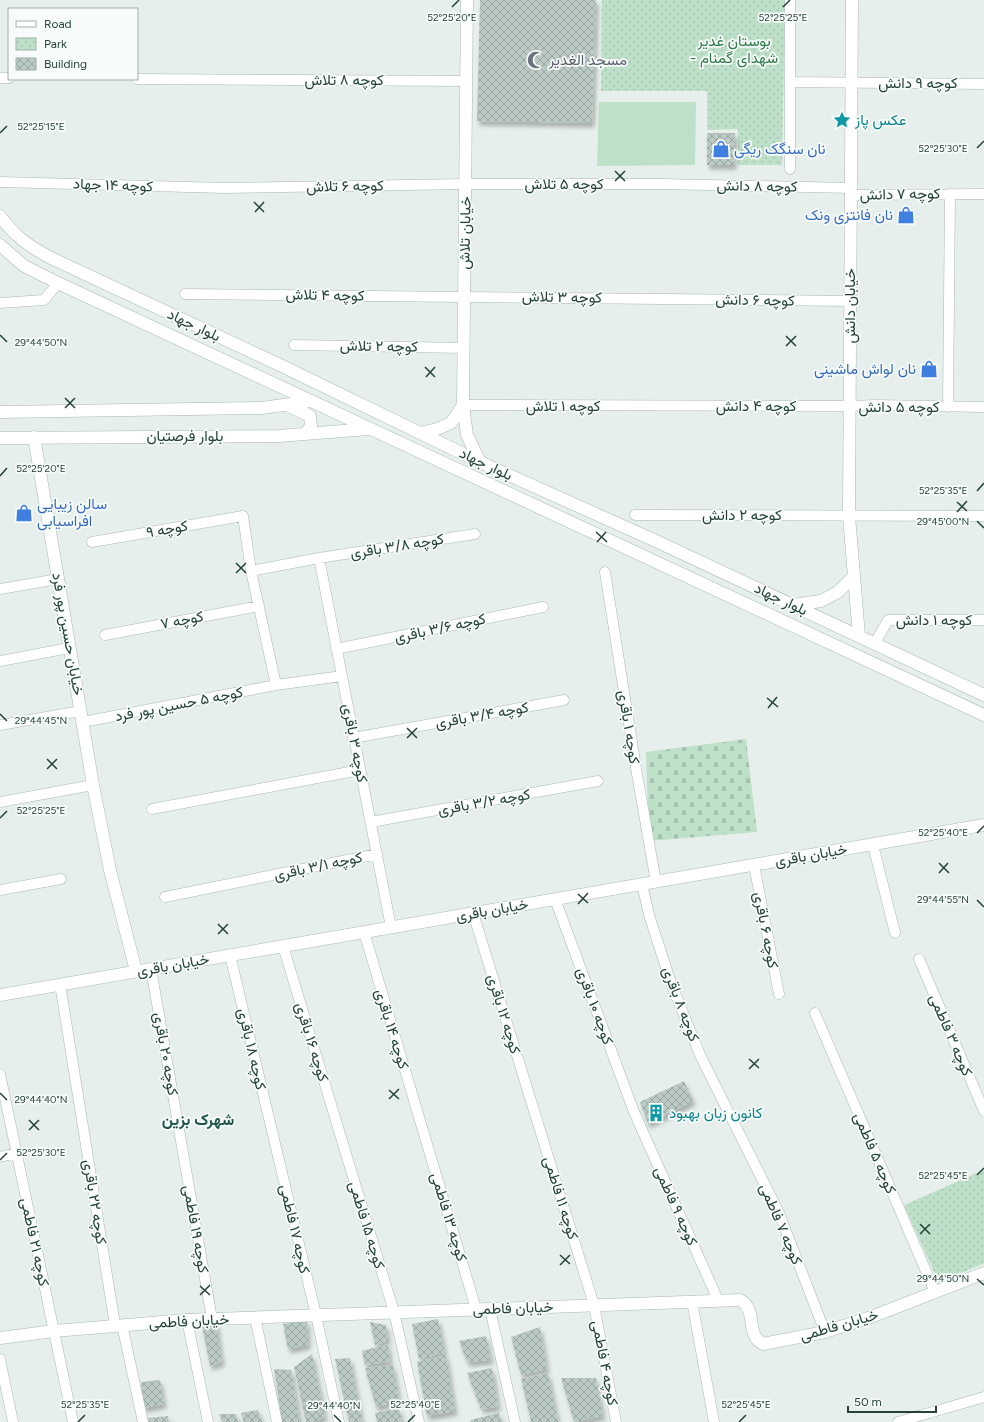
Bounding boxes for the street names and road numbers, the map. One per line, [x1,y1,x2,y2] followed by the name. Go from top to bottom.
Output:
[304,71,384,90] street label: کوچه ۸ تلاش
[878,74,958,93] street label: کوچه ۹ دانش
[73,175,154,196] street label: کوچه ۱۴ جهاد
[524,175,604,194] street label: کوچه ۵ تلاش
[306,176,384,197] street label: کوچه ۶ تلاش
[716,176,798,197] street label: کوچه ۸ دانش
[859,184,941,205] street label: کوچه ۷ دانش
[455,196,476,270] street label: خیابان تلاش
[841,268,860,344] street label: خیابان دانش
[285,285,365,306] street label: کوچه ۴ تلاش
[522,287,603,308] street label: کوچه ۳ تلاش
[715,290,795,311] street label: کوچه ۶ دانش
[164,305,224,345] street label: بلوار جهاد
[340,336,419,357] street label: کوچه ۲ تلاش
[526,397,601,416] street label: کوچه ۱ تلاش
[716,397,797,416] street label: کوچه ۴ دانش
[859,398,940,417] street label: کوچه ۵ دانش
[146,427,224,445] street label: بلوار فرصتیان
[456,444,516,484] street label: بلوار جهاد
[702,506,782,525] street label: کوچه ۲ دانش
[145,516,190,543] street label: کوچه ۹
[349,530,446,563] street label: کوچه ۳/۸ باقری
[47,571,88,697] street label: خیابان حسین پور فرد
[751,579,811,619] street label: بلوار جهاد
[159,607,206,634] street label: کوچه ۷
[393,609,488,647] street label: کوچه ۳/۶ باقری
[896,611,973,630] street label: کوچه ۱ دانش
[113,683,245,726] street label: کوچه ۵ حسین پور فرد
[613,689,644,766] street label: کوچه ۱ باقری
[434,698,531,733] street label: کوچه ۳/۴ باقری
[338,702,372,785] street label: کوچه ۳ باقری
[436,785,532,820] street label: کوچه ۳/۲ باقری
[773,840,849,871] street label: خیابان باقری
[272,848,365,885] street label: کوچه ۳/۱ باقری
[749,890,782,970] street label: کوچه ۶ باقری
[454,895,530,926] street label: خیابان باقری
[135,950,211,981] street label: خیابان باقری
[658,964,704,1045] street label: کوچه ۸ باقری
[572,965,617,1048] street label: کوچه ۱۰ باقری
[482,972,525,1057] street label: کوچه ۱۲ باقری
[370,987,413,1072] street label: کوچه ۱۴ باقری
[925,991,977,1080] street label: کوچه ۳ فاطمی
[290,1000,333,1084] street label: کوچه ۱۶ باقری
[233,1006,270,1092] street label: کوچه ۱۸ باقری
[149,1011,182,1098] street label: کوچه ۲۰ باقری
[849,1110,900,1197] street label: کوچه ۵ فاطمی
[539,1154,582,1243] street label: کوچه ۱۱ فاطمی
[78,1158,111,1246] street label: کوچه ۲۲ باقری
[650,1164,702,1249] street label: کوچه ۹ فاطمی
[426,1170,471,1264] street label: کوچه ۱۳ فاطمی
[344,1179,389,1272] street label: کوچه ۱۵ فاطمی
[755,1181,806,1268] street label: کوچه ۷ فاطمی
[178,1183,213,1275] street label: کوچه ۱۹ فاطمی
[275,1183,314,1276] street label: کوچه ۱۷ فاطمی
[16,1196,53,1288] street label: کوچه ۲۱ فاطمی
[472,1298,554,1319] street label: خیابان فاطمی
[798,1305,881,1346] street label: خیابان فاطمی
[148,1310,230,1333] street label: خیابان فاطمی
[587,1319,622,1408] street label: کوچه ۴ فاطمی

